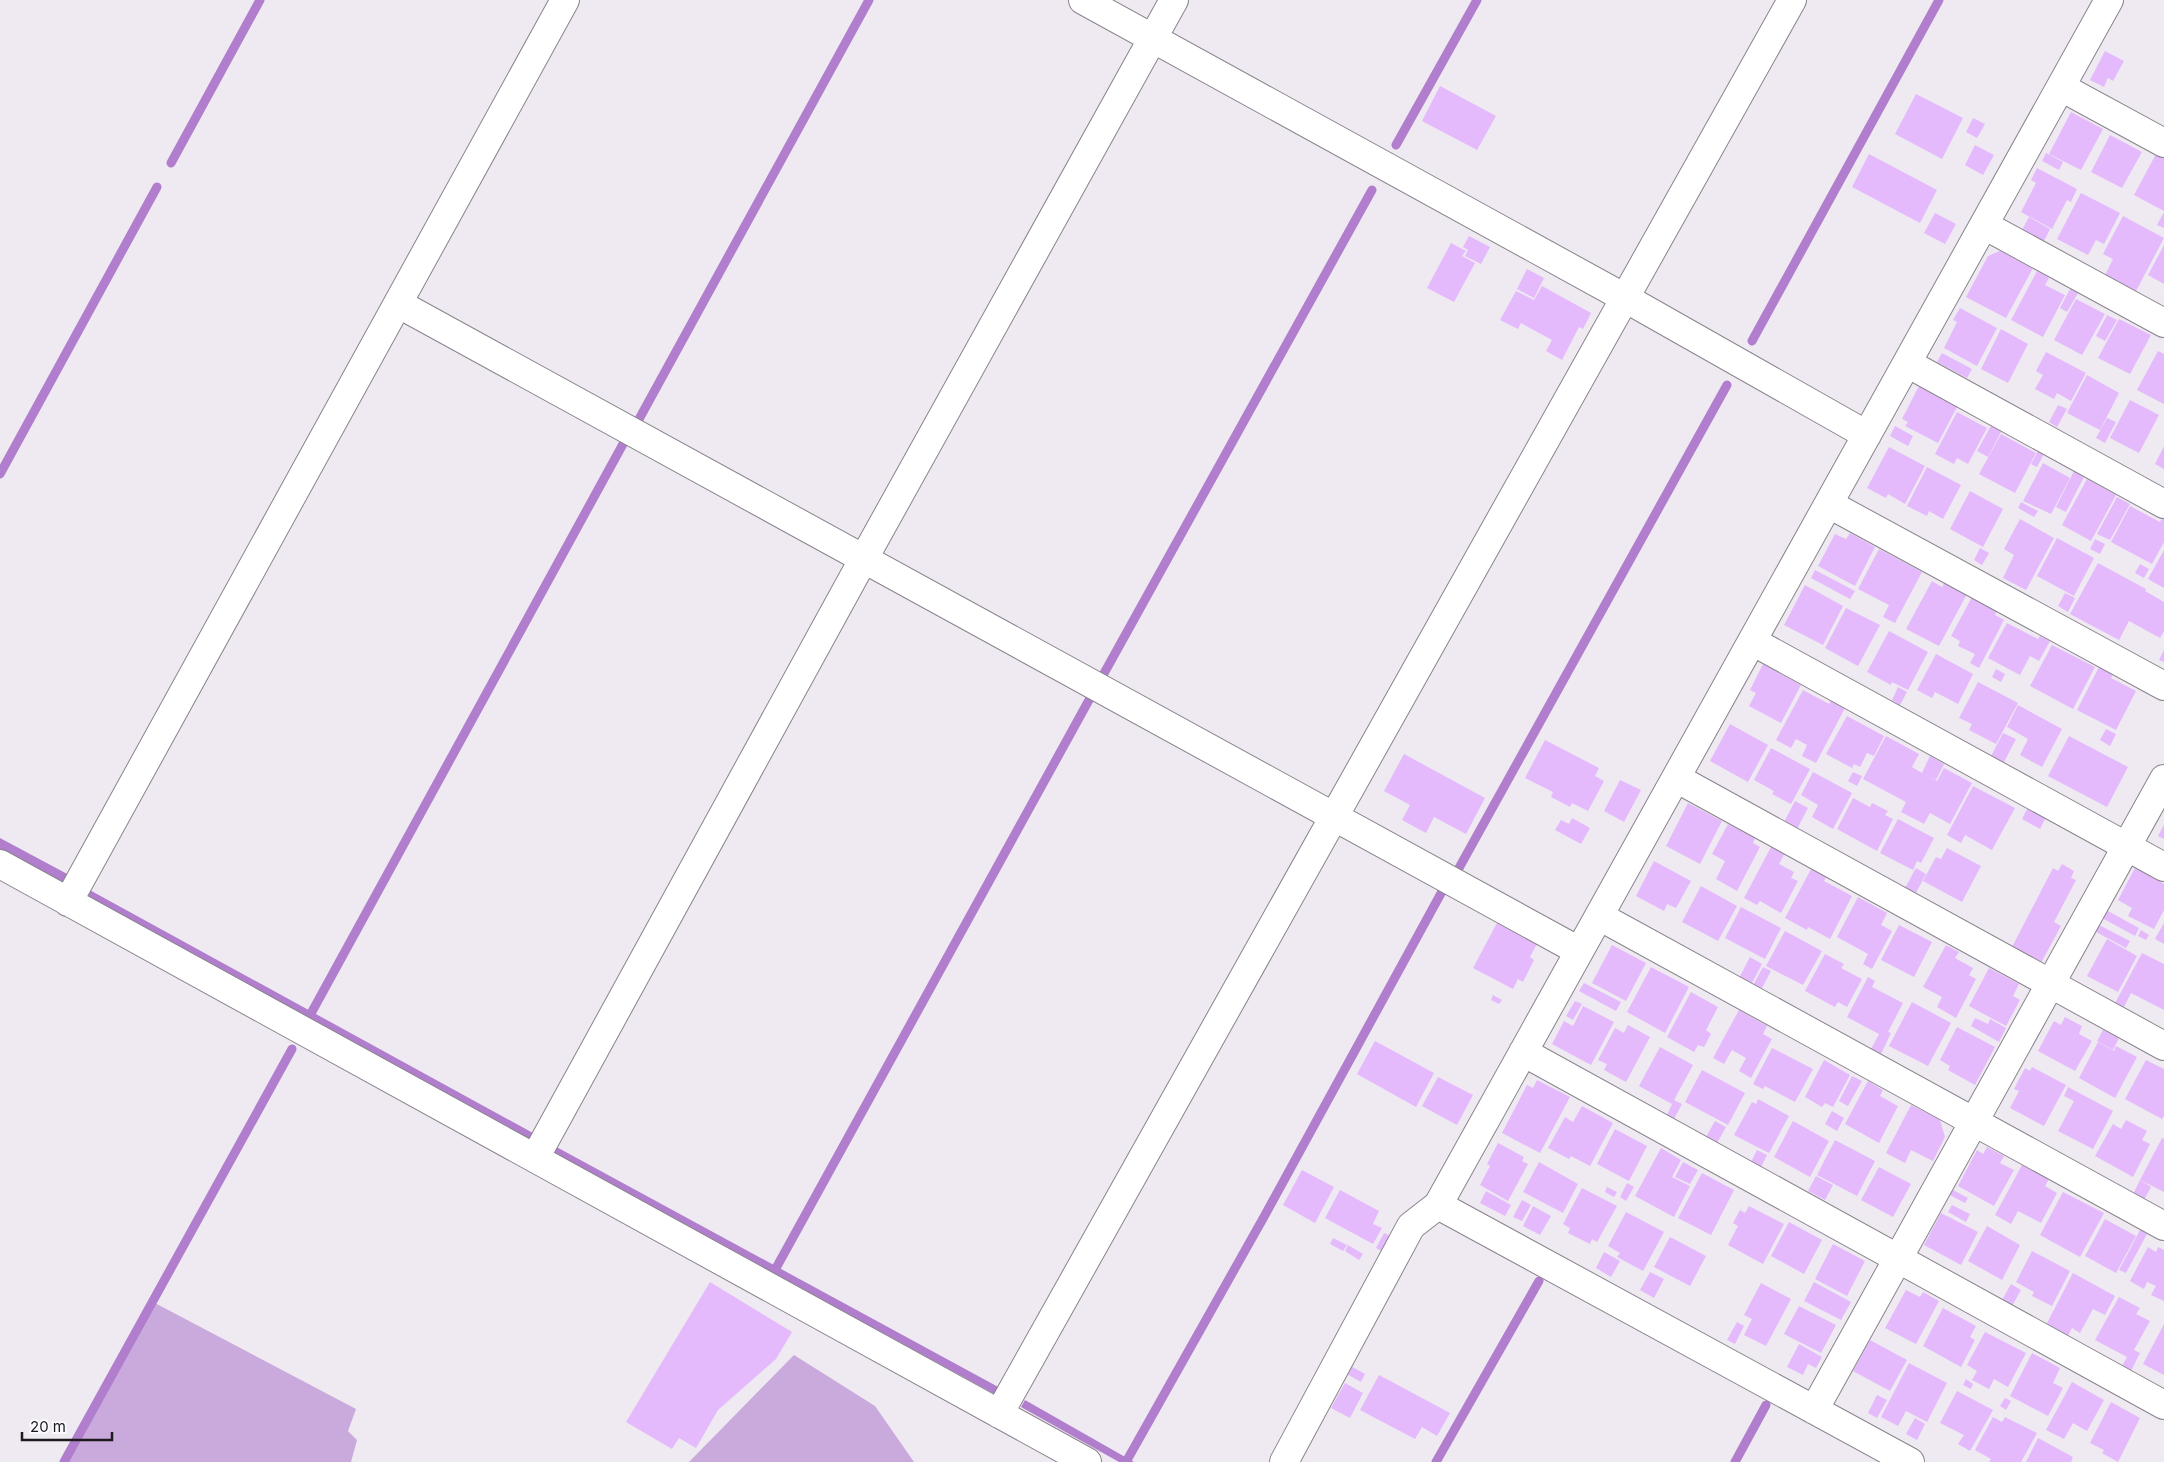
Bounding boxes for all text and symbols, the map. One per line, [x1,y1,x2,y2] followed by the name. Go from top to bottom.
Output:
[22,1410,112,1442] scale bar
[30,1417,66,1436] text: 20 m

